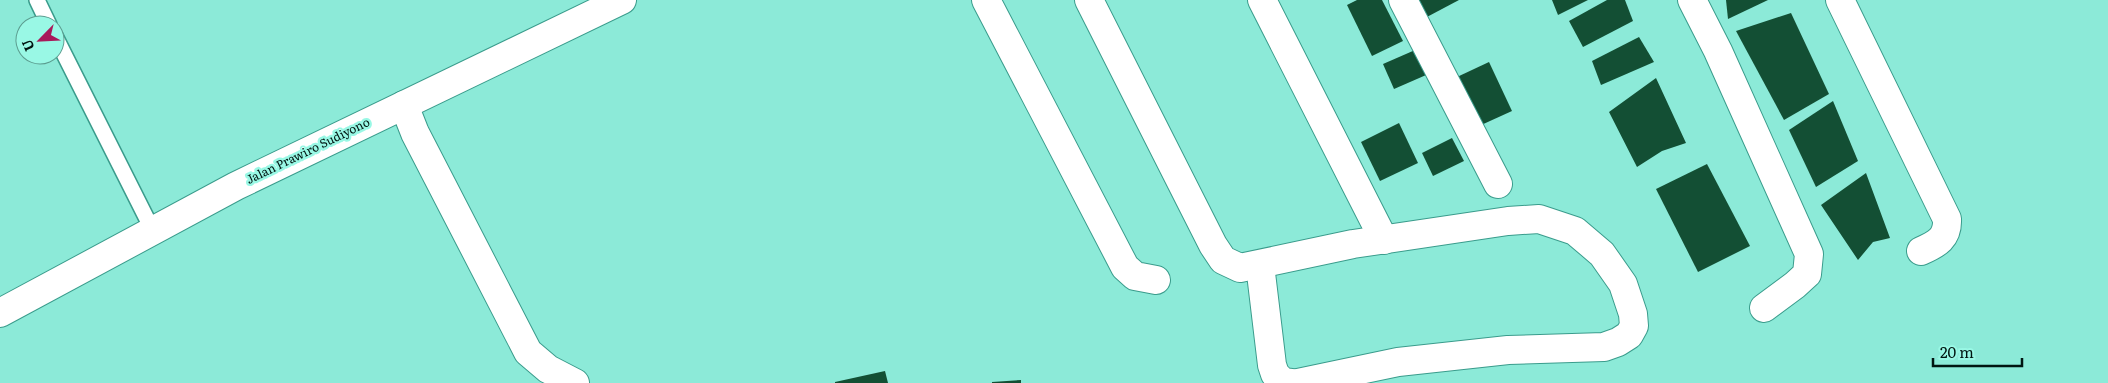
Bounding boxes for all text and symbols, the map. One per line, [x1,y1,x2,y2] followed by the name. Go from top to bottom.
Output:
[15,15,65,65] north arrow
[16,37,39,55] text: U
[243,112,372,188] street label: Jalan Prawiro Sudiyono
[1933,336,2022,368] scale bar
[1940,340,1974,363] text: 20 m

